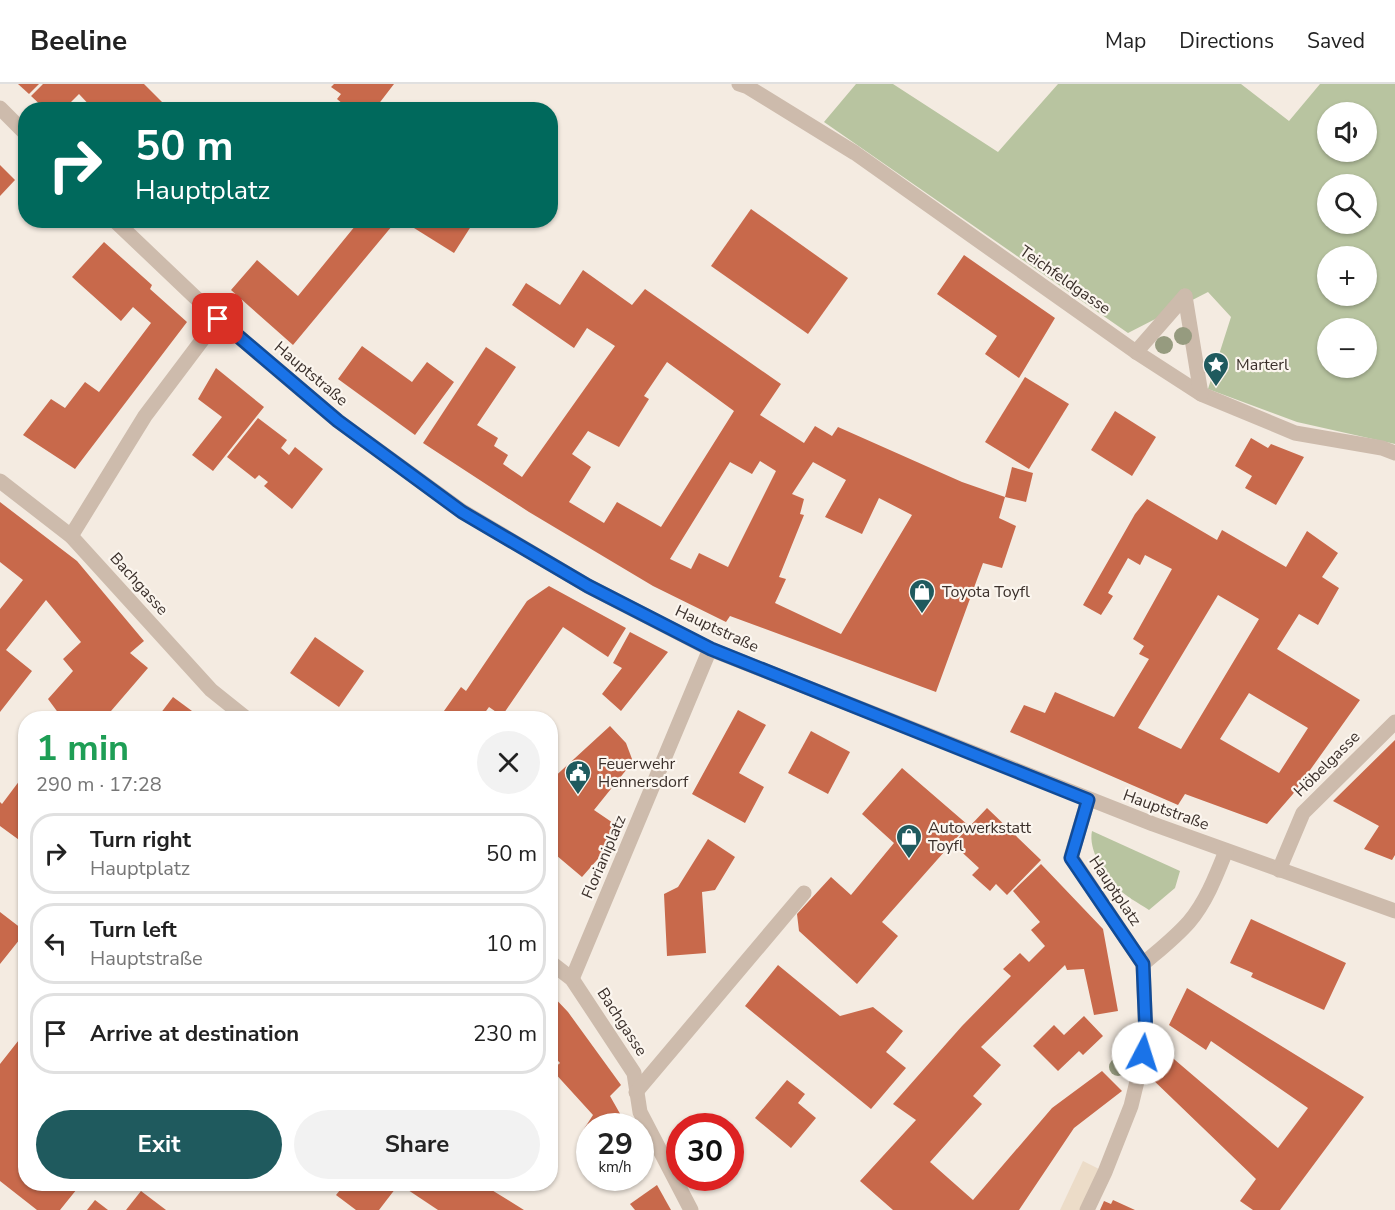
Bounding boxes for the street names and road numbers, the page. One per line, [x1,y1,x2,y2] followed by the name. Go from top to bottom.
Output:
[1015,240,1115,320] street label: Teichfeldgasse
[269,337,353,411] street label: Hauptstraße
[105,548,173,620] street label: Bachgasse
[671,600,763,658] street label: Hauptstraße
[1289,726,1365,802] street label: Höbelgasse
[1120,784,1212,836] street label: Hauptstraße
[577,812,631,902] street label: Florianiplatz
[1083,852,1147,930] street label: Hauptplatz
[592,983,652,1061] street label: Bachgasse

